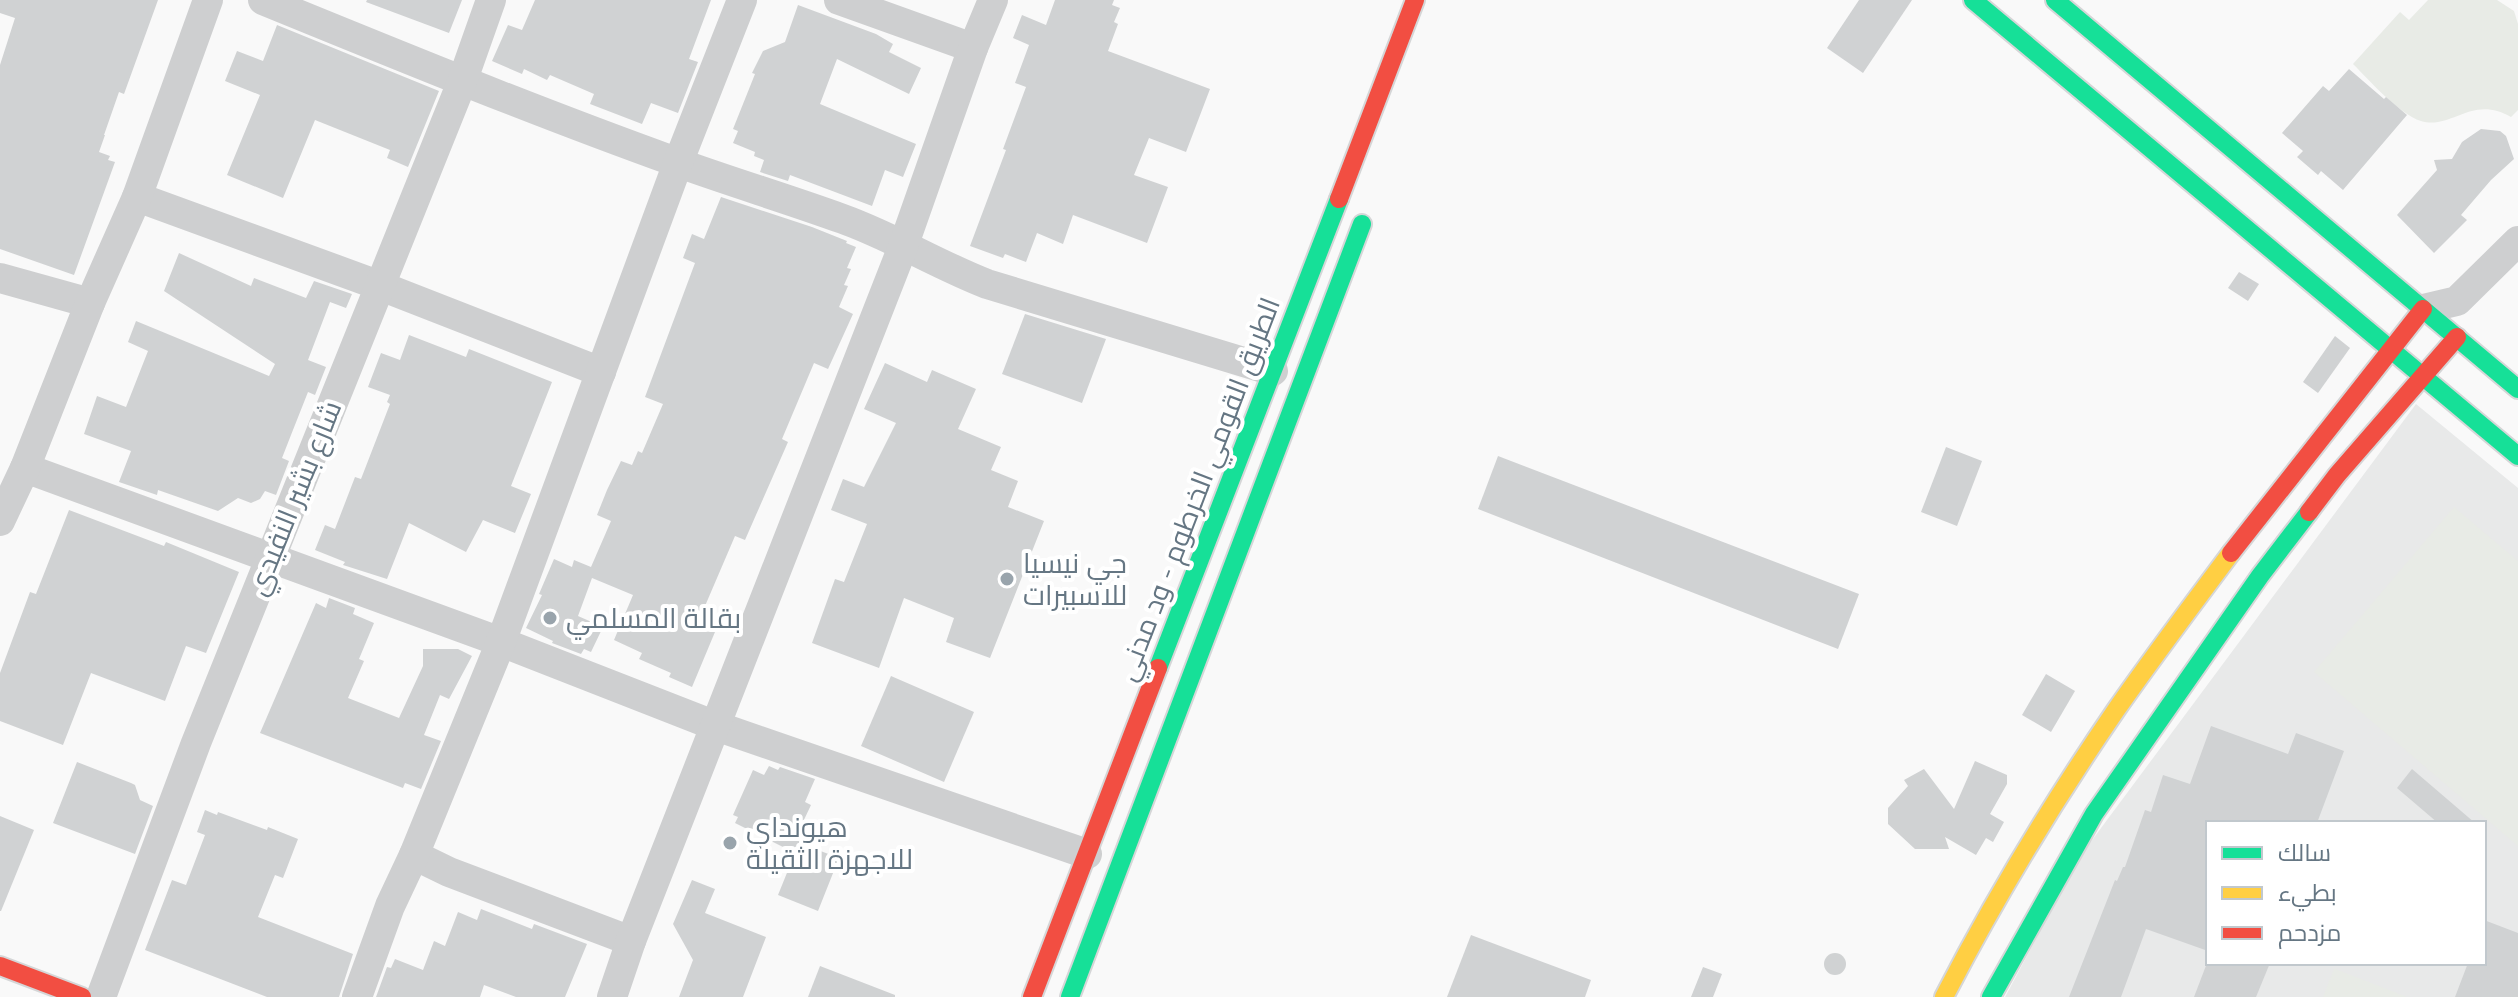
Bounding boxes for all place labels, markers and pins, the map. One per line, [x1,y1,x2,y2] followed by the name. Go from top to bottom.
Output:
[1023,546,1127,612] place label: جي نيسيا للاسبيرات
[998,570,1016,588] marker: جي نيسيا للاسبيرات
[566,601,741,640] place label: بقالة المسلمي
[541,609,559,627] marker: بقالة المسلمي
[746,810,913,876] place label: هيونداي للاجهزة الثقيلة
[721,834,739,852] marker: هيونداي للاجهزة الثقيلة

